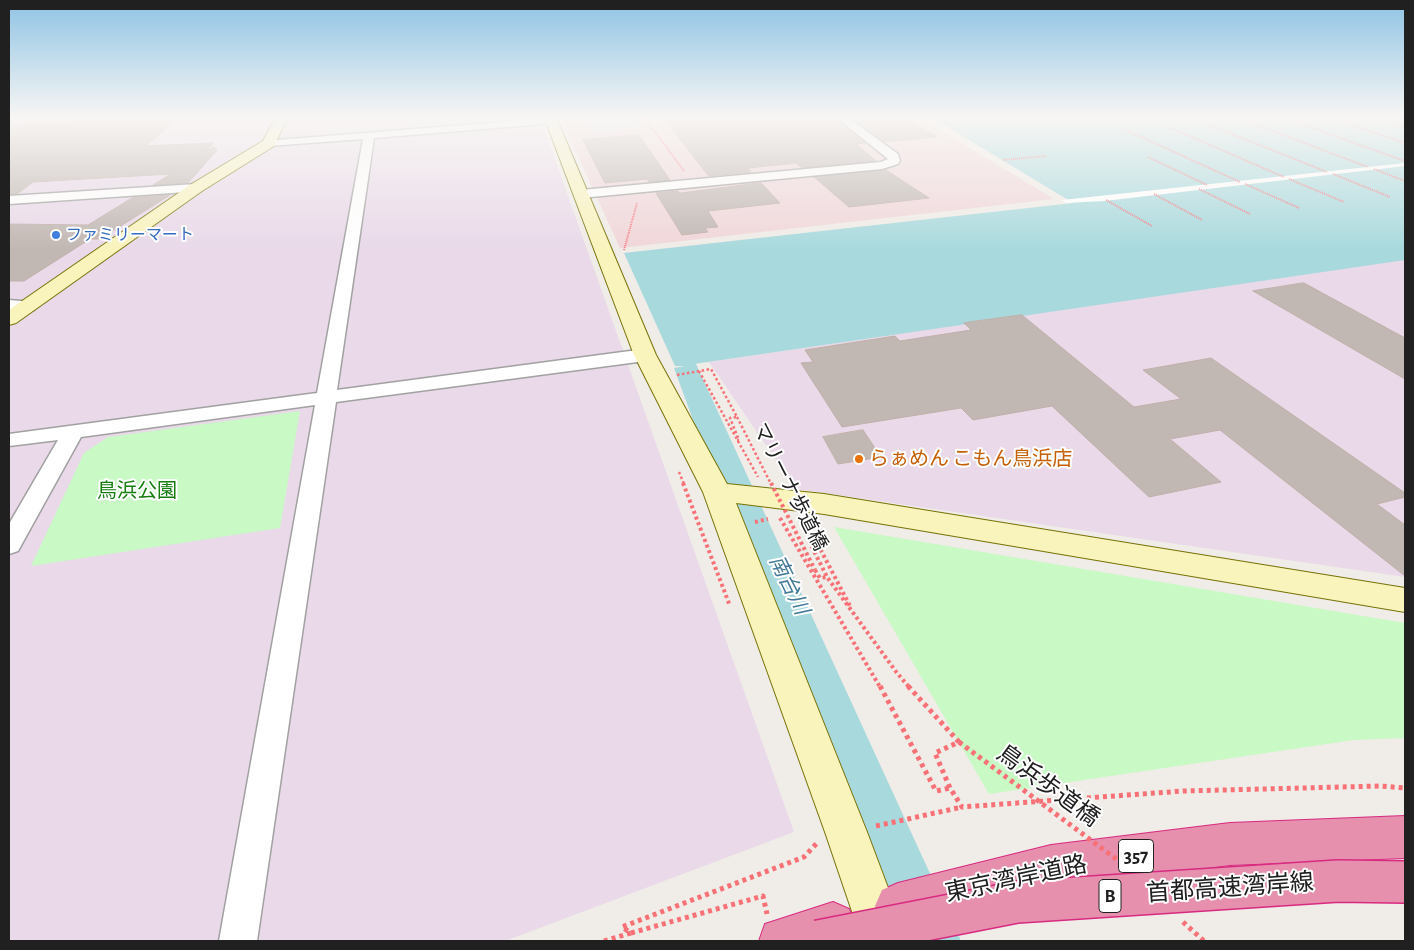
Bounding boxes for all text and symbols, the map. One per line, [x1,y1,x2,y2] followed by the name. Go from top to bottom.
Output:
[66,225,194,245] place label: ファミリーマート
[50,229,62,241] marker: ファミリーマート
[748,419,832,555] street label: マリーナ歩道橋
[869,447,1072,471] place label: らぁめん こもん鳥浜店
[853,453,865,465] marker: らぁめん こもん鳥浜店
[97,479,177,503] park label: 鳥浜公園
[764,551,814,619] water label: 南台川
[991,739,1105,833] street label: 鳥浜歩道橋
[1118,839,1154,872] road number: 357
[943,850,1089,908] street label: 東京湾岸道路
[1145,868,1315,908] street label: 首都高速湾岸線
[1099,879,1121,912] road number: B

